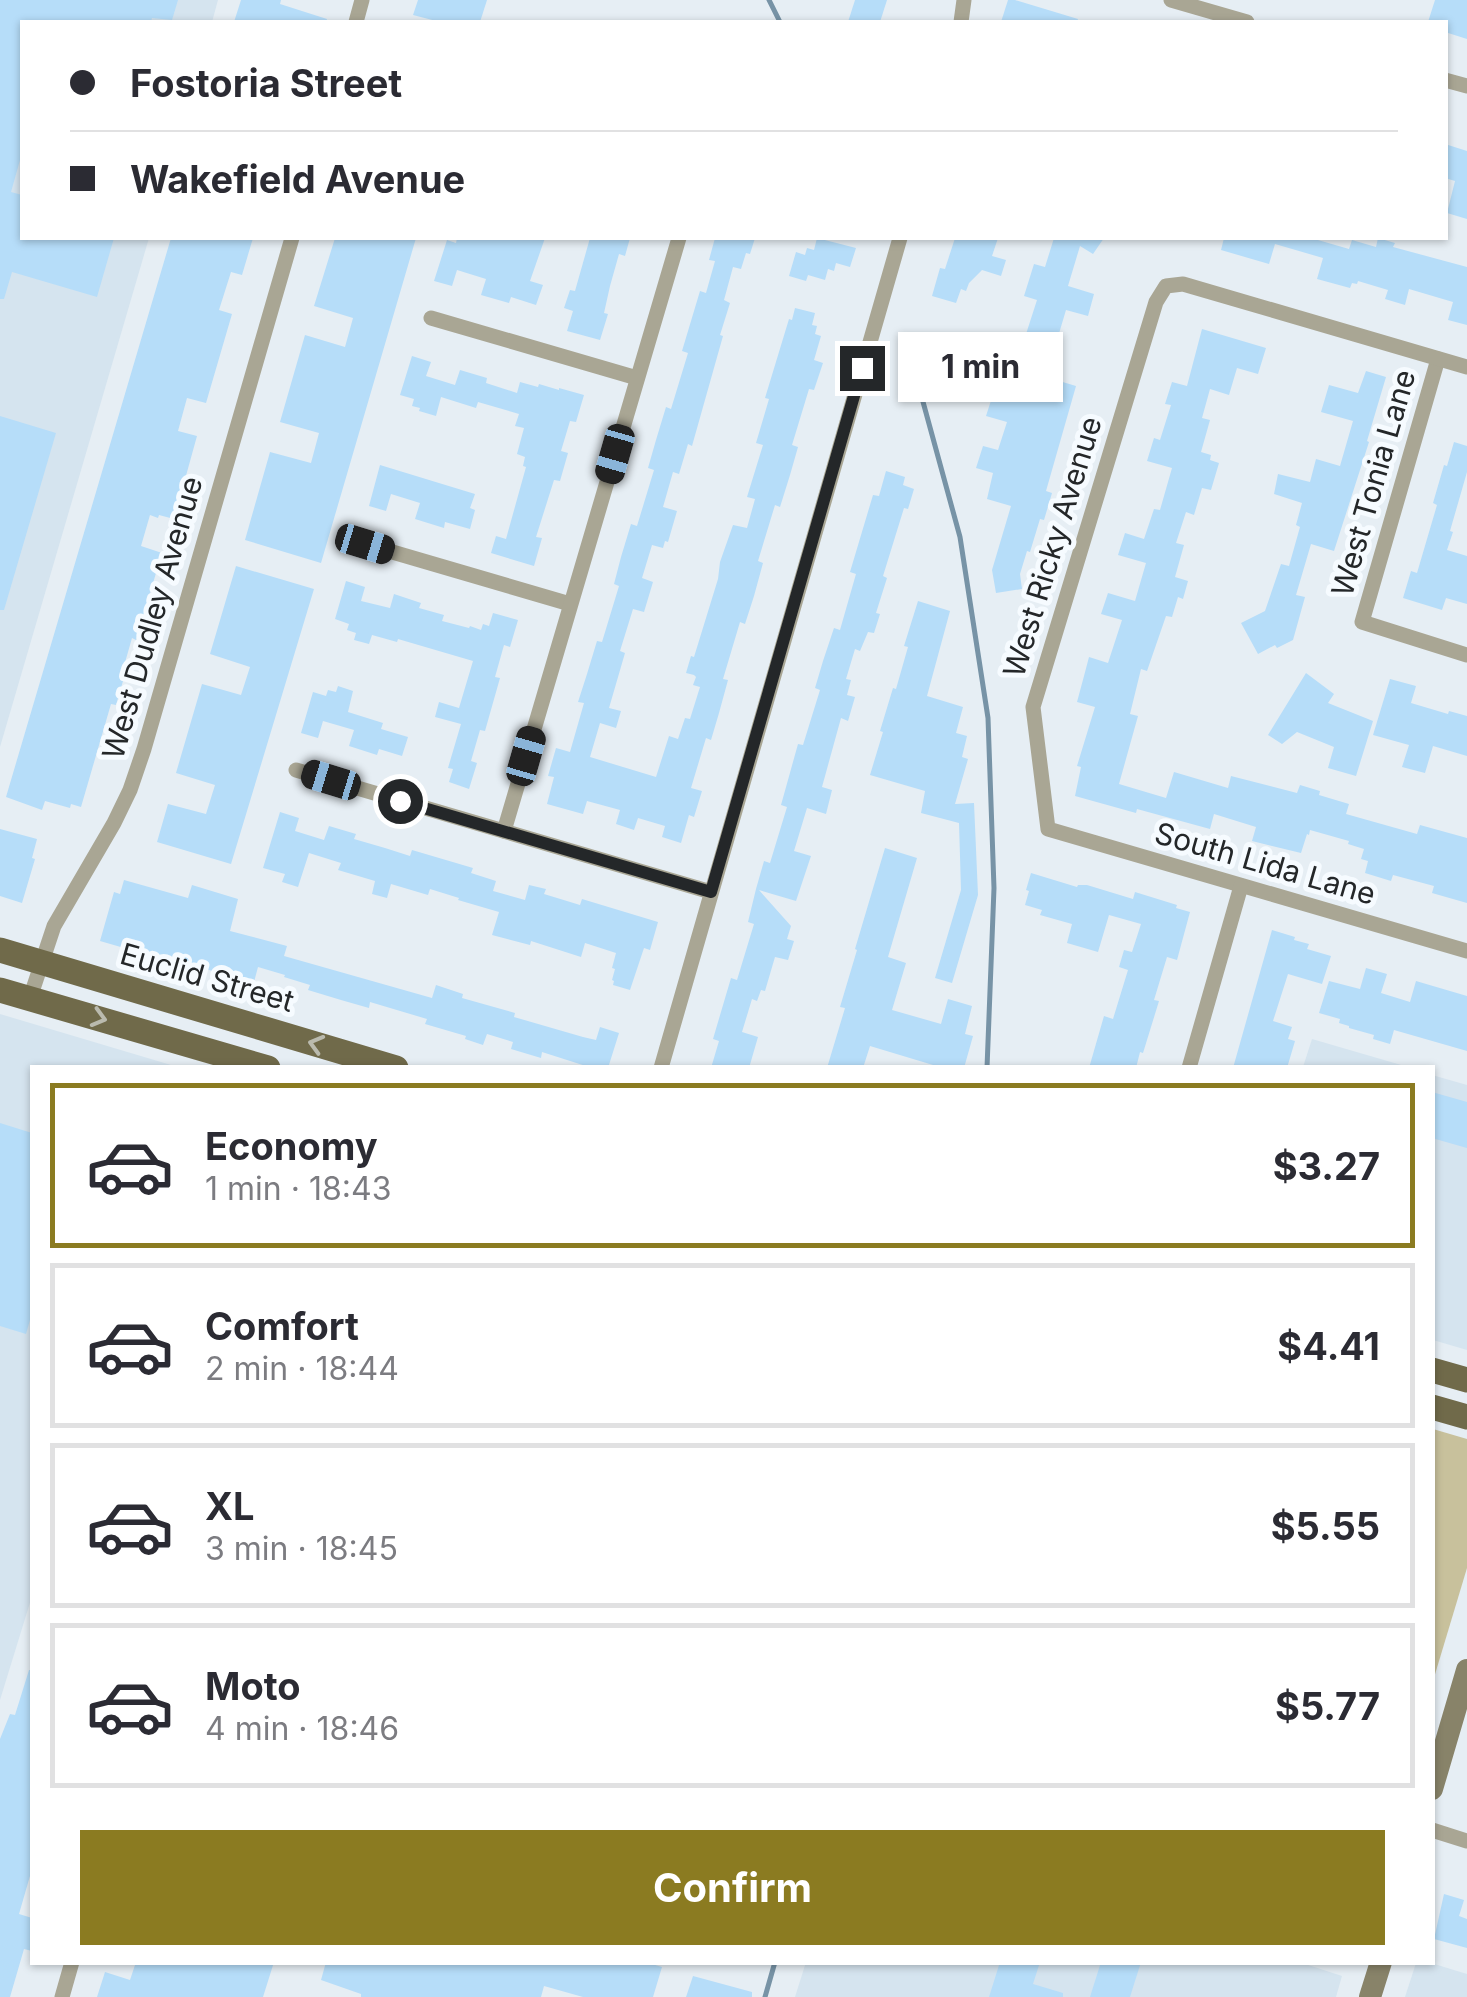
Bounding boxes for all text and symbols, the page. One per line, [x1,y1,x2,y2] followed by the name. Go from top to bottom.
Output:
[130,60,402,106] text: Fostoria Street
[130,156,465,202] text: Wakefield Avenue
[897,333,1062,403] callout: 1 min
[840,346,885,391] route end
[941,347,1020,386] text: 1 min
[1323,365,1423,600] street label: West Tonia Lane
[995,412,1109,681] street label: West Ricky Avenue
[592,421,638,487] car
[94,472,210,763] street label: West Dudley Avenue
[332,521,398,567] car
[503,723,549,789] car
[298,757,364,803] car
[378,779,423,824] route start
[1151,814,1380,912] street label: South Lida Lane
[116,935,298,1019] street label: Euclid Street
[90,1006,107,1027] one-way arrow
[309,1035,326,1056] one-way arrow
[85,1121,175,1211] icon: car
[205,1123,378,1169] text: Economy
[1273,1143,1380,1189] text: $3.27
[205,1169,391,1208] text: 1 min · 18:43
[85,1301,175,1391] icon: car
[205,1303,359,1349] text: Comfort
[1277,1323,1380,1369] text: $4.41
[205,1349,399,1388] text: 2 min · 18:44
[85,1481,175,1571] icon: car
[205,1483,255,1529] text: XL
[1271,1503,1380,1549] text: $5.55
[205,1529,398,1568] text: 3 min · 18:45
[85,1661,175,1751] icon: car
[205,1663,301,1709] text: Moto
[1275,1683,1380,1729] text: $5.77
[205,1709,399,1748] text: 4 min · 18:46
[80,1830,1385,1945] button: Confirm

